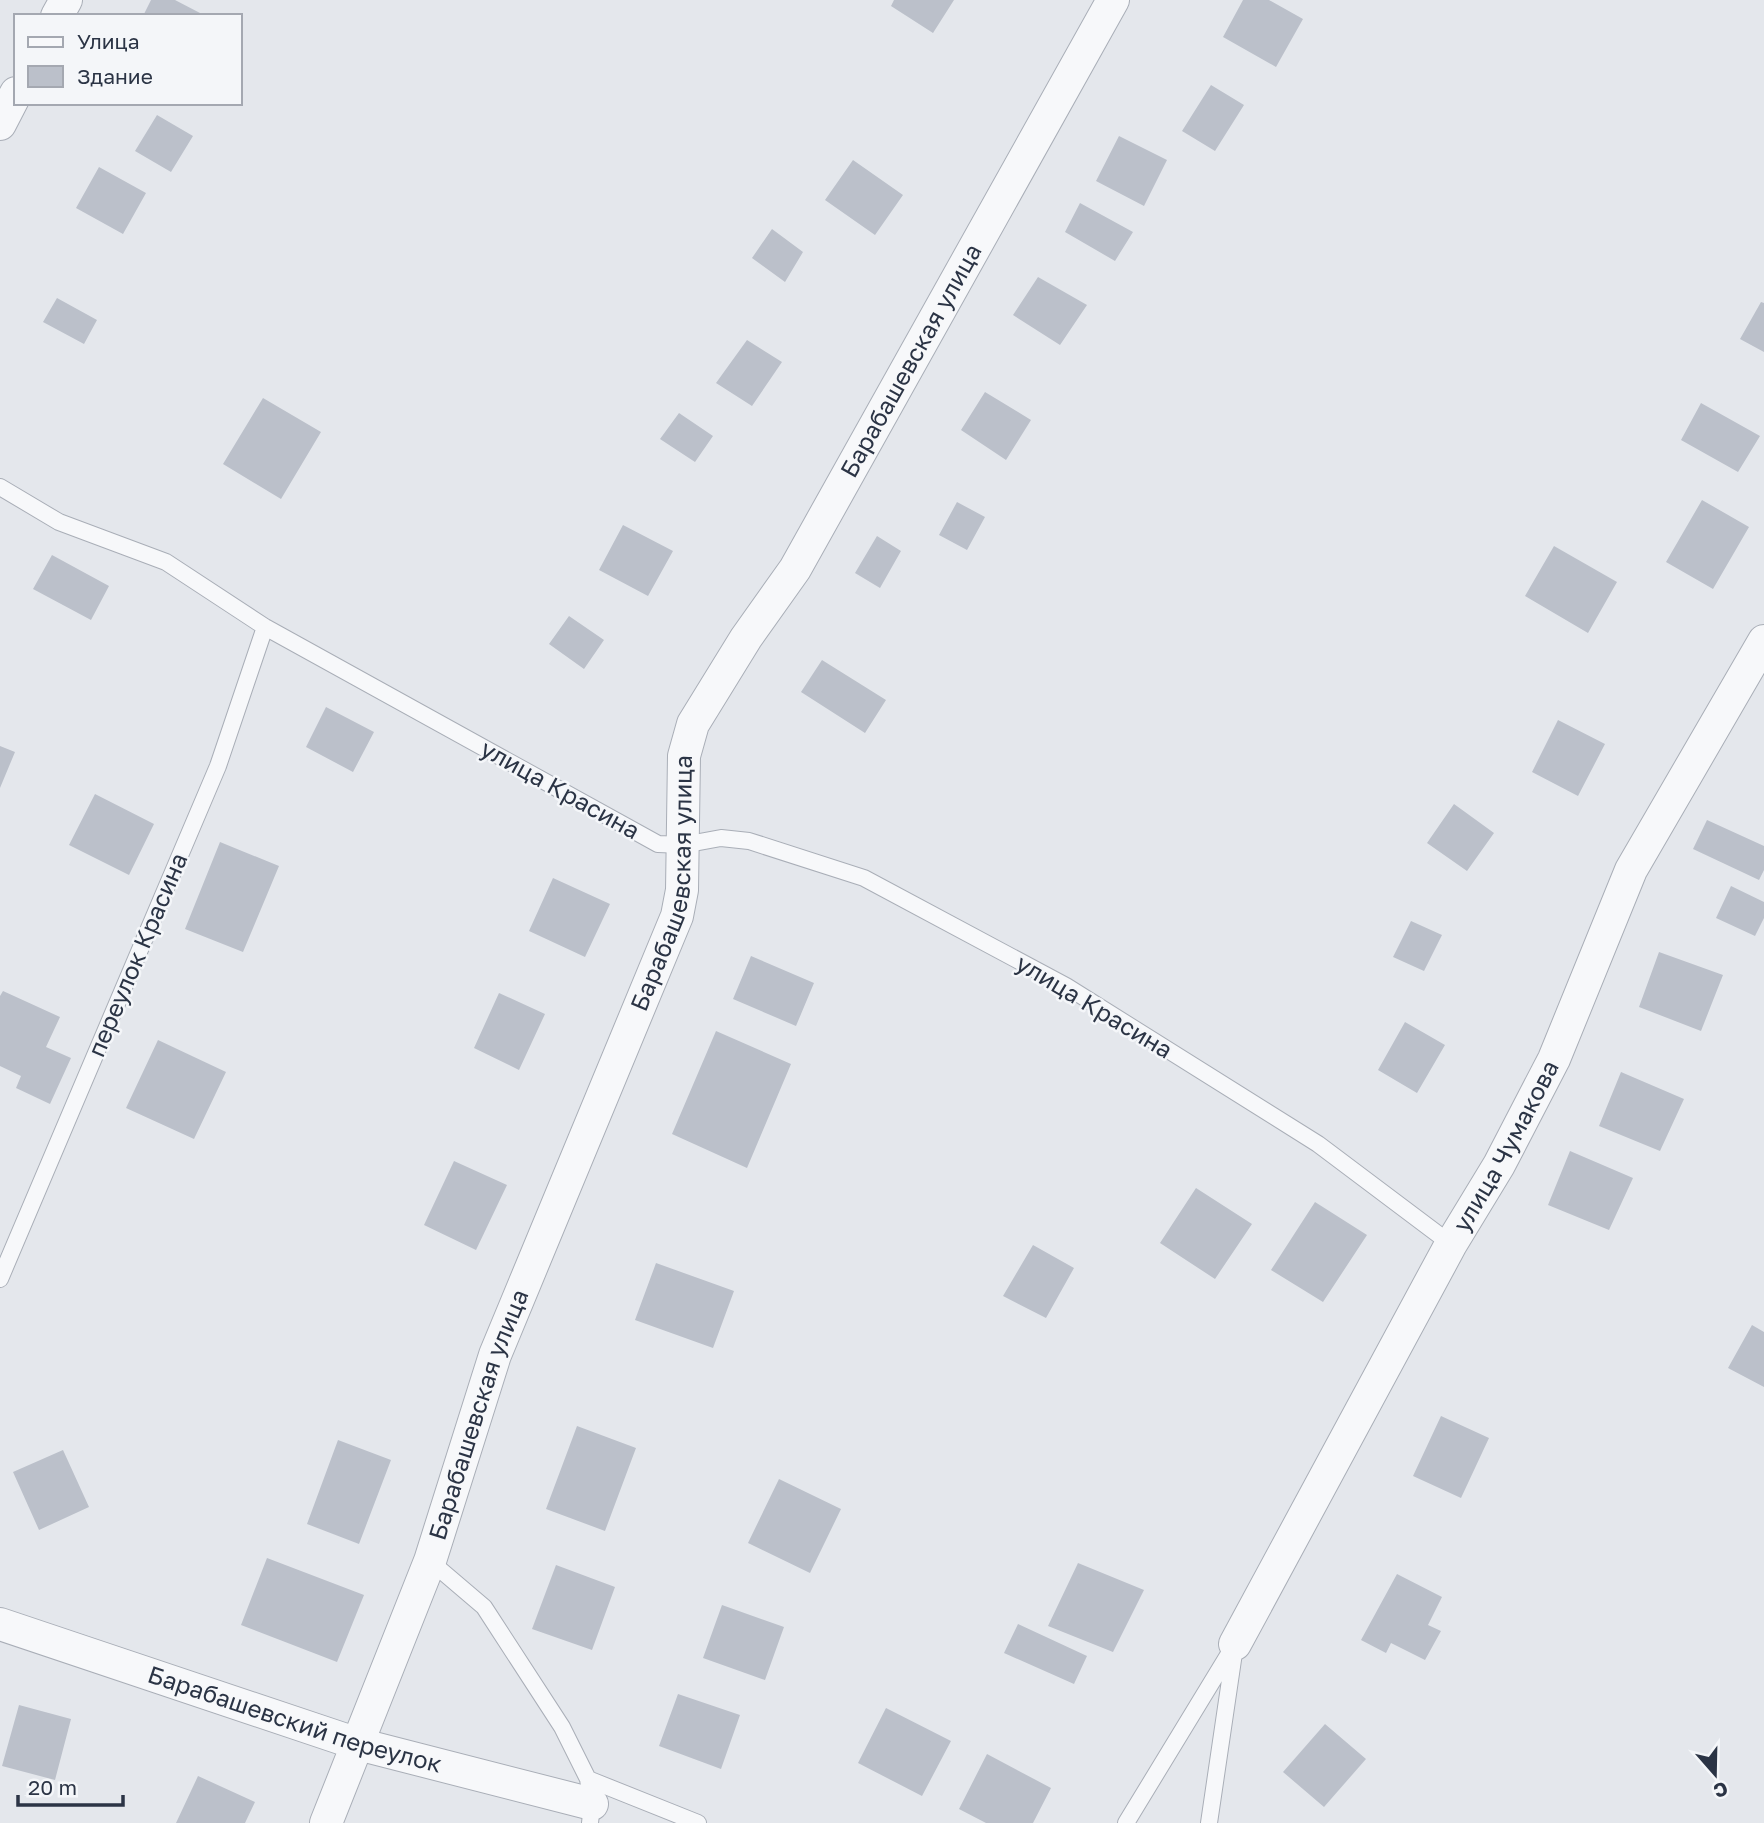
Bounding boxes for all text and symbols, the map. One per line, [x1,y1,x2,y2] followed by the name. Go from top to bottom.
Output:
[14,14,242,105] legend
[77,28,140,54] text: Улица
[77,63,153,89] text: Здание
[833,238,987,482] street label: Барабашевская улица
[476,733,645,844] street label: улица Красина
[623,755,697,1015] street label: Барабашевская улица
[81,848,193,1061] street label: переулок Красина
[1011,948,1178,1064] street label: улица Красина
[1446,1055,1564,1237] street label: улица Чумакова
[422,1285,534,1543] street label: Барабашевская улица
[144,1659,445,1778] street label: Барабашевский переулок
[1680,1739,1750,1809] north arrow
[18,1764,122,1808] scale bar
[28,1774,77,1800] text: 20 m
[1711,1777,1731,1804] text: С

